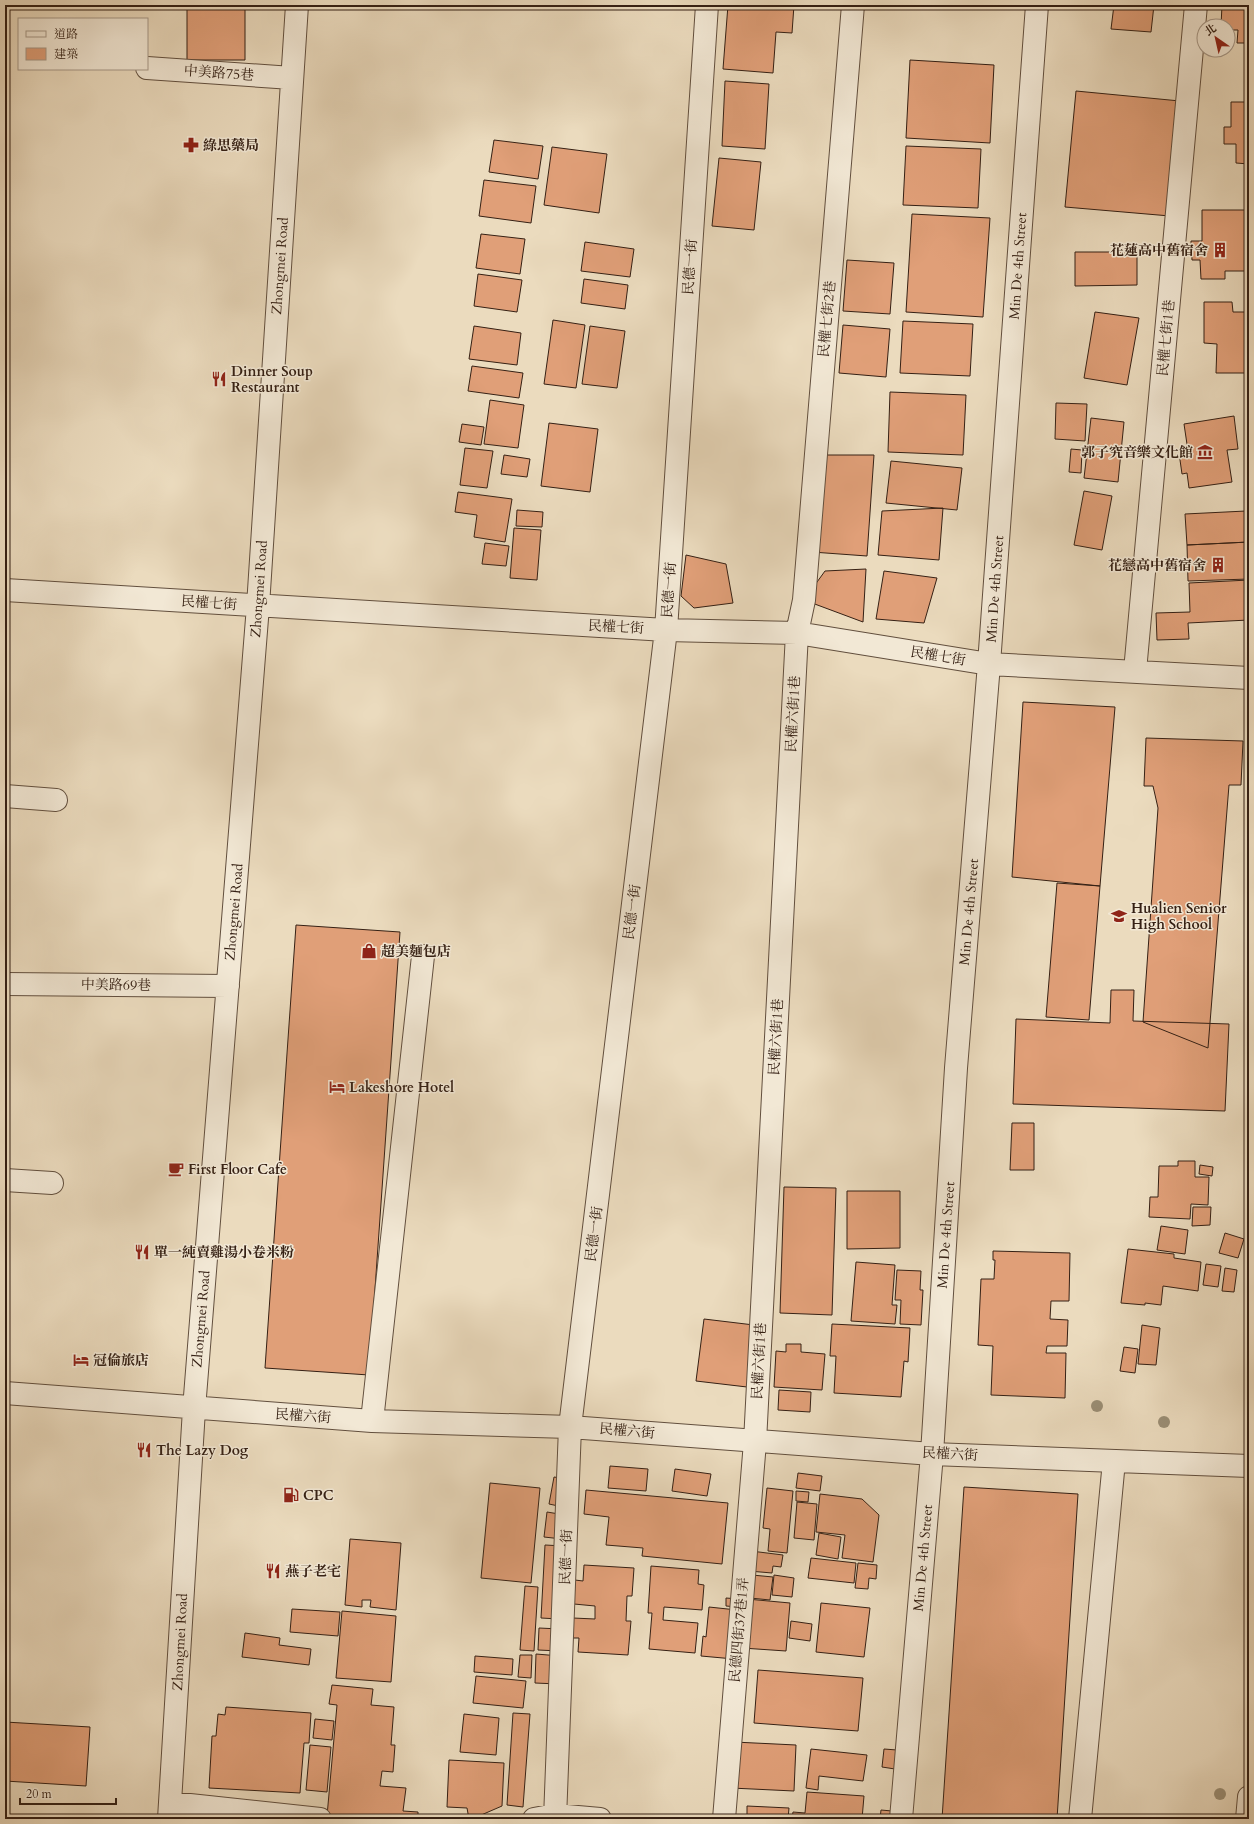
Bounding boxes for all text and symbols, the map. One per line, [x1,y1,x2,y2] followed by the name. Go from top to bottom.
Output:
[18,18,148,70] legend
[1196,18,1236,58] north arrow
[1202,21,1219,39] text: 北
[54,26,78,42] text: 道路
[54,46,78,62] text: 建築
[183,61,255,85] street label: 中美路75巷
[182,136,200,154] pharmacy icon: 綠思藥局
[203,136,259,155] place label: 綠思藥局
[1005,211,1031,320] street label: Min De 4th Street
[267,216,293,315] street label: Zhongmei Road
[679,238,701,296] street label: 民德一街
[1110,241,1209,260] place label: 花蓮高中舊宿舍
[1211,241,1229,259] building icon: 花蓮高中舊宿舍
[814,280,840,358] street label: 民權七街2巷
[1153,299,1179,377] street label: 民權七街1巷
[231,362,313,397] place label: Dinner Soup Restaurant
[210,370,228,388] restaurant icon: Dinner Soup Restaurant
[1081,443,1193,462] place label: 郭子究音樂文化館
[1196,443,1214,461] museum icon: 郭子究音樂文化館
[982,534,1008,643] street label: Min De 4th Street
[246,539,272,638] street label: Zhongmei Road
[1108,556,1207,575] place label: 花戀高中舊宿舍
[1209,556,1227,574] building icon: 花戀高中舊宿舍
[658,561,680,619] street label: 民德一街
[180,592,238,614] street label: 民權七街
[588,616,644,638] street label: 民權七街
[909,642,967,670] street label: 民權七街
[781,675,805,753] street label: 民權六街1巷
[955,857,983,966] street label: Min De 4th Street
[220,862,248,961] street label: Zhongmei Road
[619,883,645,941] street label: 民德一街
[1131,899,1227,934] place label: Hualien Senior High School
[1110,907,1128,925] school or university icon: Hualien Senior High School
[360,942,378,960] shop icon: 超美麵包店
[381,942,451,961] place label: 超美麵包店
[81,975,151,995] street label: 中美路69巷
[764,998,788,1076] street label: 民權六街1巷
[328,1078,346,1096] hotel icon: Lakeshore Hotel
[349,1078,454,1097] place label: Lakeshore Hotel
[167,1160,185,1178] cafe icon: First Floor Cafe
[188,1160,287,1179] place label: First Floor Cafe
[933,1180,959,1289] street label: Min De 4th Street
[581,1205,607,1263] street label: 民德一街
[133,1243,151,1261] restaurant icon: 單一純賣雞湯小卷米粉
[154,1243,294,1262] place label: 單一純賣雞湯小卷米粉
[187,1269,215,1368] street label: Zhongmei Road
[747,1322,771,1400] street label: 民權六街1巷
[72,1351,90,1369] hotel icon: 冠倫旅店
[93,1351,149,1370] place label: 冠倫旅店
[274,1405,332,1427] street label: 民權六街
[598,1419,656,1443] street label: 民權六街
[135,1441,153,1459] restaurant icon: The Lazy Dog
[156,1441,249,1460] place label: The Lazy Dog
[922,1443,978,1465] street label: 民權六街
[282,1486,300,1504] fuel station icon: CPC
[303,1486,334,1505] place label: CPC
[909,1503,937,1612] street label: Min De 4th Street
[556,1529,576,1585] street label: 民德一街
[264,1562,282,1580] restaurant icon: 燕子老宅
[285,1562,341,1581] place label: 燕子老宅
[725,1577,753,1683] street label: 民德四街37巷1弄
[168,1592,192,1691] street label: Zhongmei Road
[20,1780,116,1806] scale bar
[26,1786,53,1802] text: 20 m

